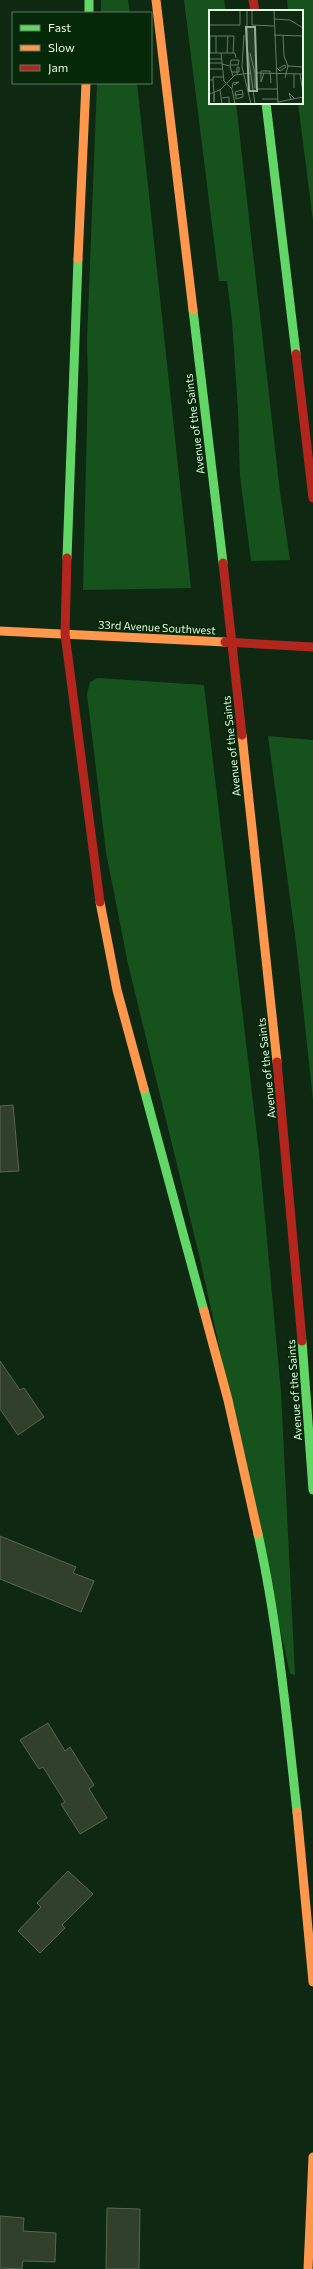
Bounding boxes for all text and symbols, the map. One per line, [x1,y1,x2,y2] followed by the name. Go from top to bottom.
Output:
[209,10,303,104] inset map
[12,12,152,84] legend
[48,20,71,34] text: Fast
[48,40,75,54] text: Slow
[48,60,68,75] text: Jam
[181,373,207,475] street label: Avenue of the Saints
[98,617,217,637] street label: 33rd Avenue Southwest
[219,695,243,797] street label: Avenue of the Saints
[254,1017,278,1119] street label: Avenue of the Saints
[284,1339,304,1441] street label: Avenue of the Saints

